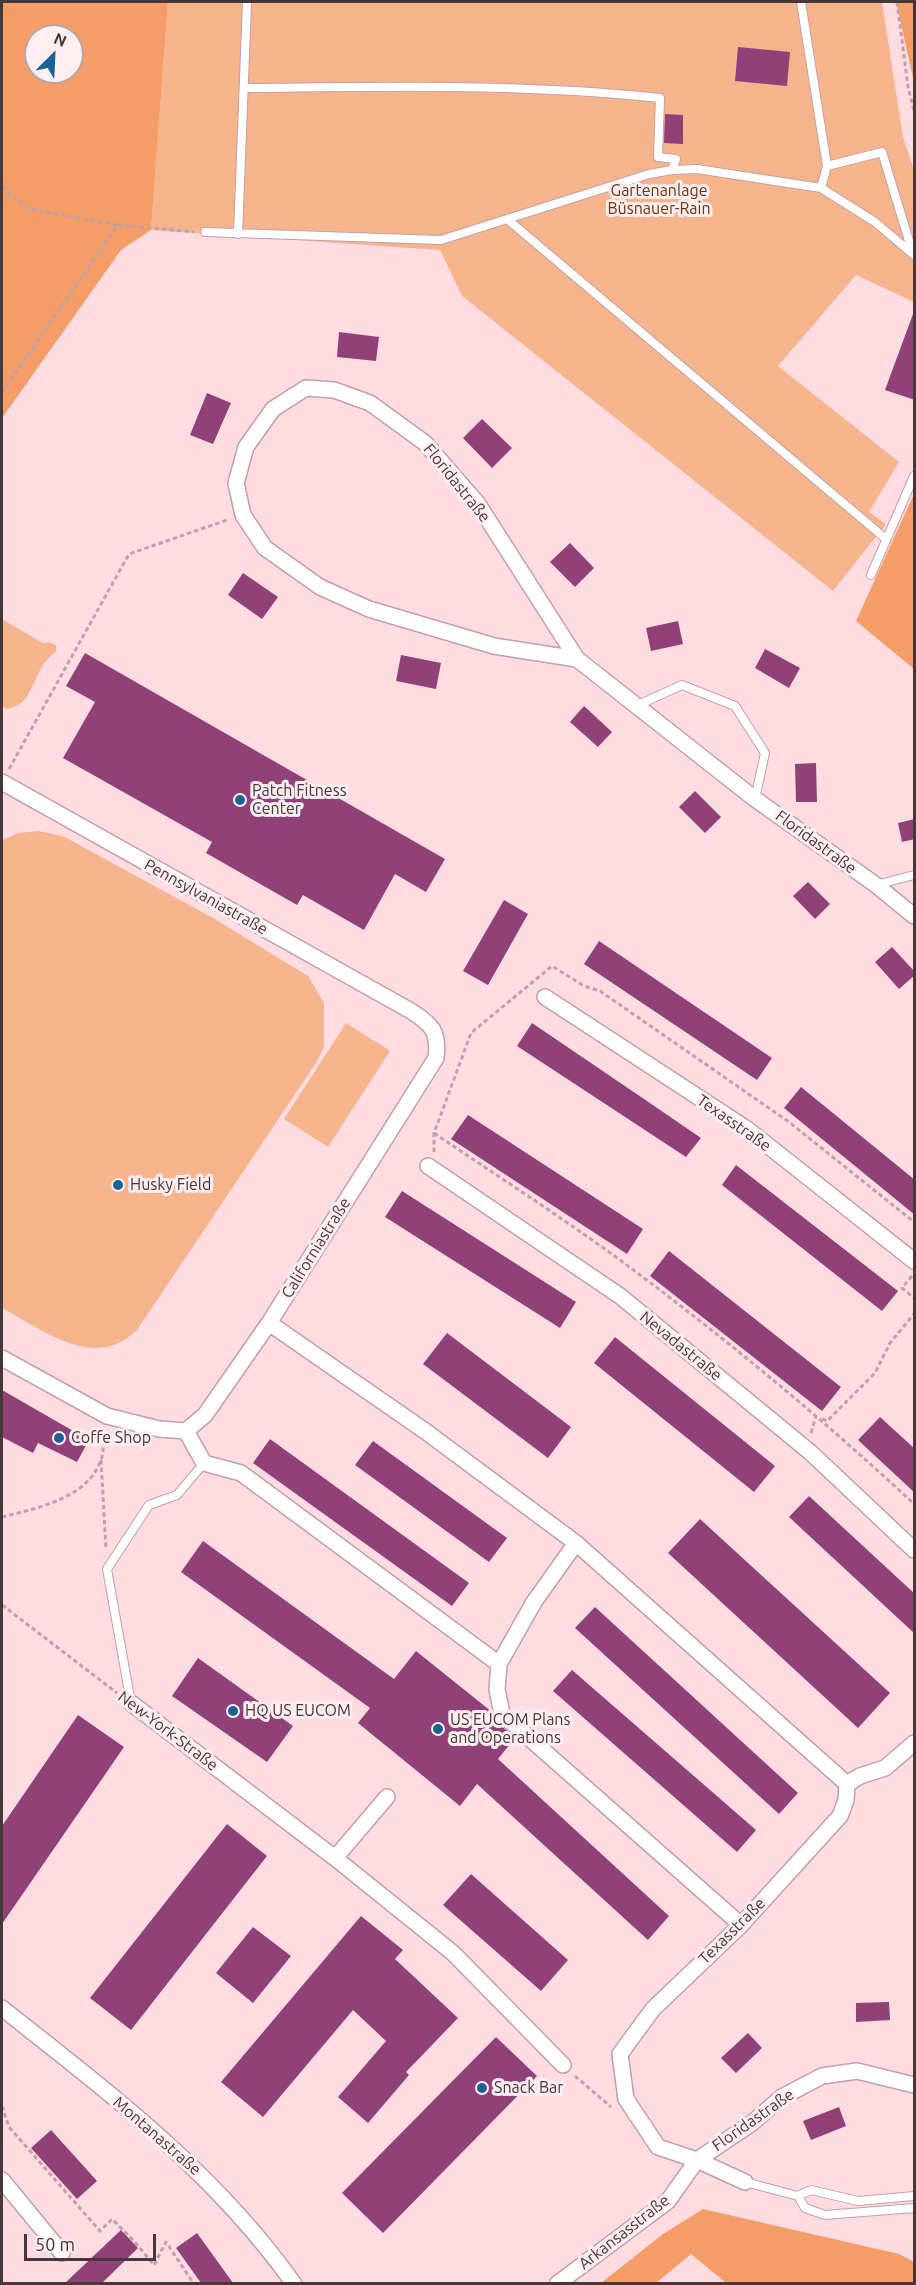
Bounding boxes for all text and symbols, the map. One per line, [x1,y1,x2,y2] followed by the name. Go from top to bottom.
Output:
[24,24,84,84] north arrow
[51,29,70,50] text: N
[607,181,711,219] park label: Gartenanlage Büsnauer-Rain
[419,440,495,526] street label: Floridastraße
[252,781,347,819] place label: Patch Fitness Center
[233,793,247,807] marker: Patch Fitness Center
[772,806,860,878] street label: Floridastraße
[141,855,271,939] street label: Pennsylvaniastraße
[693,1090,775,1156] street label: Texasstraße
[130,1175,211,1195] place label: Husky Field
[111,1178,125,1192] marker: Husky Field
[277,1194,355,1302] street label: Californiastraße
[636,1307,726,1385] street label: Nevadastraße
[71,1428,151,1448] place label: Coffe Shop
[52,1431,66,1445] marker: Coffe Shop
[114,1687,222,1775] street label: New-York-Straße
[245,1701,351,1721] place label: HQ US EUCOM
[226,1704,240,1718] marker: HQ US EUCOM
[450,1710,570,1748] place label: US EUCOM Plans and Operations
[431,1722,445,1736] marker: US EUCOM Plans and Operations
[695,1894,769,1968] street label: Texasstraße
[494,2078,563,2098] place label: Snack Bar
[475,2081,489,2095] marker: Snack Bar
[708,2085,798,2155] street label: Floridastraße
[109,2093,205,2179] street label: Montanastraße
[575,2191,673,2273] street label: Arkansasstraße
[27,2222,159,2260] scale bar
[35,2234,75,2254] text: 50 m

